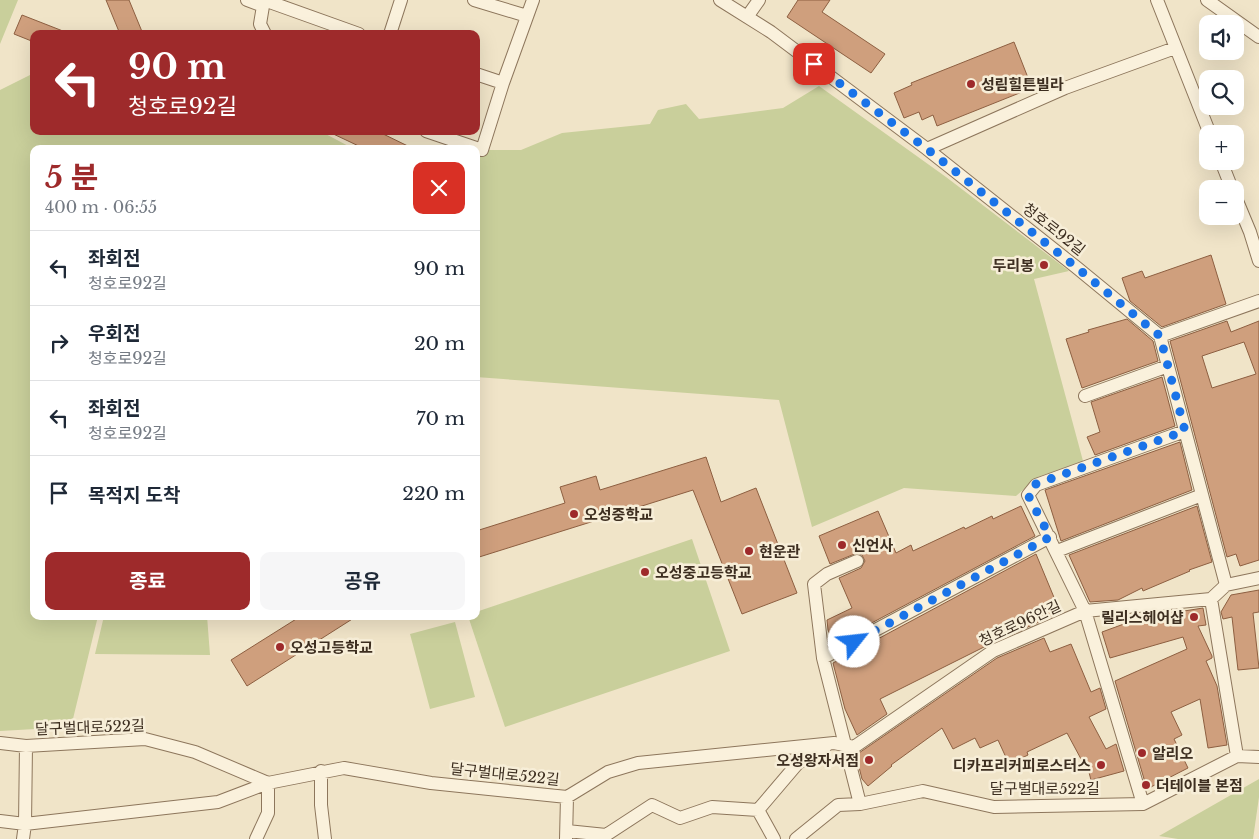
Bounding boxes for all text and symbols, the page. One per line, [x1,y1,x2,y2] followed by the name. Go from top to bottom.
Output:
[1199,15,1244,225] map controls
[1199,15,1244,60] button: sound
[793,43,835,85] pin
[128,45,226,88] text: 90 m
[45,50,110,115] icon: left
[800,50,828,78] icon: arrive
[1199,70,1244,115] button: search
[981,75,1064,94] place label: 성림힐튼빌라
[965,78,977,90] marker: 성림힐튼빌라
[128,93,237,120] text: 청호로92길
[1199,125,1244,170] button: +
[45,159,98,196] text: 5 분
[413,162,465,214] button: close
[1199,180,1244,225] button: −
[45,197,157,217] text: 400 m · 06:55
[1019,199,1089,259] street label: 청호로92길
[88,247,140,270] text: 좌회전
[45,254,73,282] icon: left
[993,256,1034,275] place label: 두리봉
[413,257,465,280] text: 90 m
[1038,259,1050,271] marker: 두리봉
[88,273,167,293] text: 청호로92길
[88,322,140,345] text: 우회전
[45,329,73,357] icon: right
[414,332,465,355] text: 20 m
[88,348,167,368] text: 청호로92길
[88,397,140,420] text: 좌회전
[45,404,73,432] icon: left
[416,407,465,430] text: 70 m
[88,423,167,443] text: 청호로92길
[45,479,73,507] icon: arrive
[402,482,465,505] text: 220 m
[88,484,180,507] text: 목적지 도착
[584,505,653,524] place label: 오성중학교
[568,508,580,520] marker: 오성중학교
[852,536,894,555] place label: 신언사
[836,539,848,551] marker: 신언사
[759,542,801,561] place label: 현운관
[743,545,755,557] marker: 현운관
[45,552,250,610] button: 종료
[260,552,465,610] button: 공유
[655,563,752,582] place label: 오성중고등학교
[639,566,651,578] marker: 오성중고등학교
[976,596,1064,650] street label: 청호로96안길
[1101,608,1184,627] place label: 릴리스헤어샵
[1188,611,1200,623] marker: 릴리스헤어샵
[827,615,879,667] position arrow
[290,638,373,657] place label: 오성고등학교
[274,641,286,653] marker: 오성고등학교
[35,716,145,738] street label: 달구벌대로522길
[1152,744,1194,763] place label: 알리오
[1136,747,1148,759] marker: 알리오
[776,751,859,770] place label: 오성왕자서점
[863,754,875,766] marker: 오성왕자서점
[953,756,1091,775] place label: 디카프리커피로스터스
[449,759,561,789] street label: 달구벌대로522길
[1095,759,1107,771] marker: 디카프리커피로스터스
[1156,776,1243,795] place label: 더테이블 본점
[990,779,1100,798] street label: 달구벌대로522길
[1140,779,1152,791] marker: 더테이블 본점

